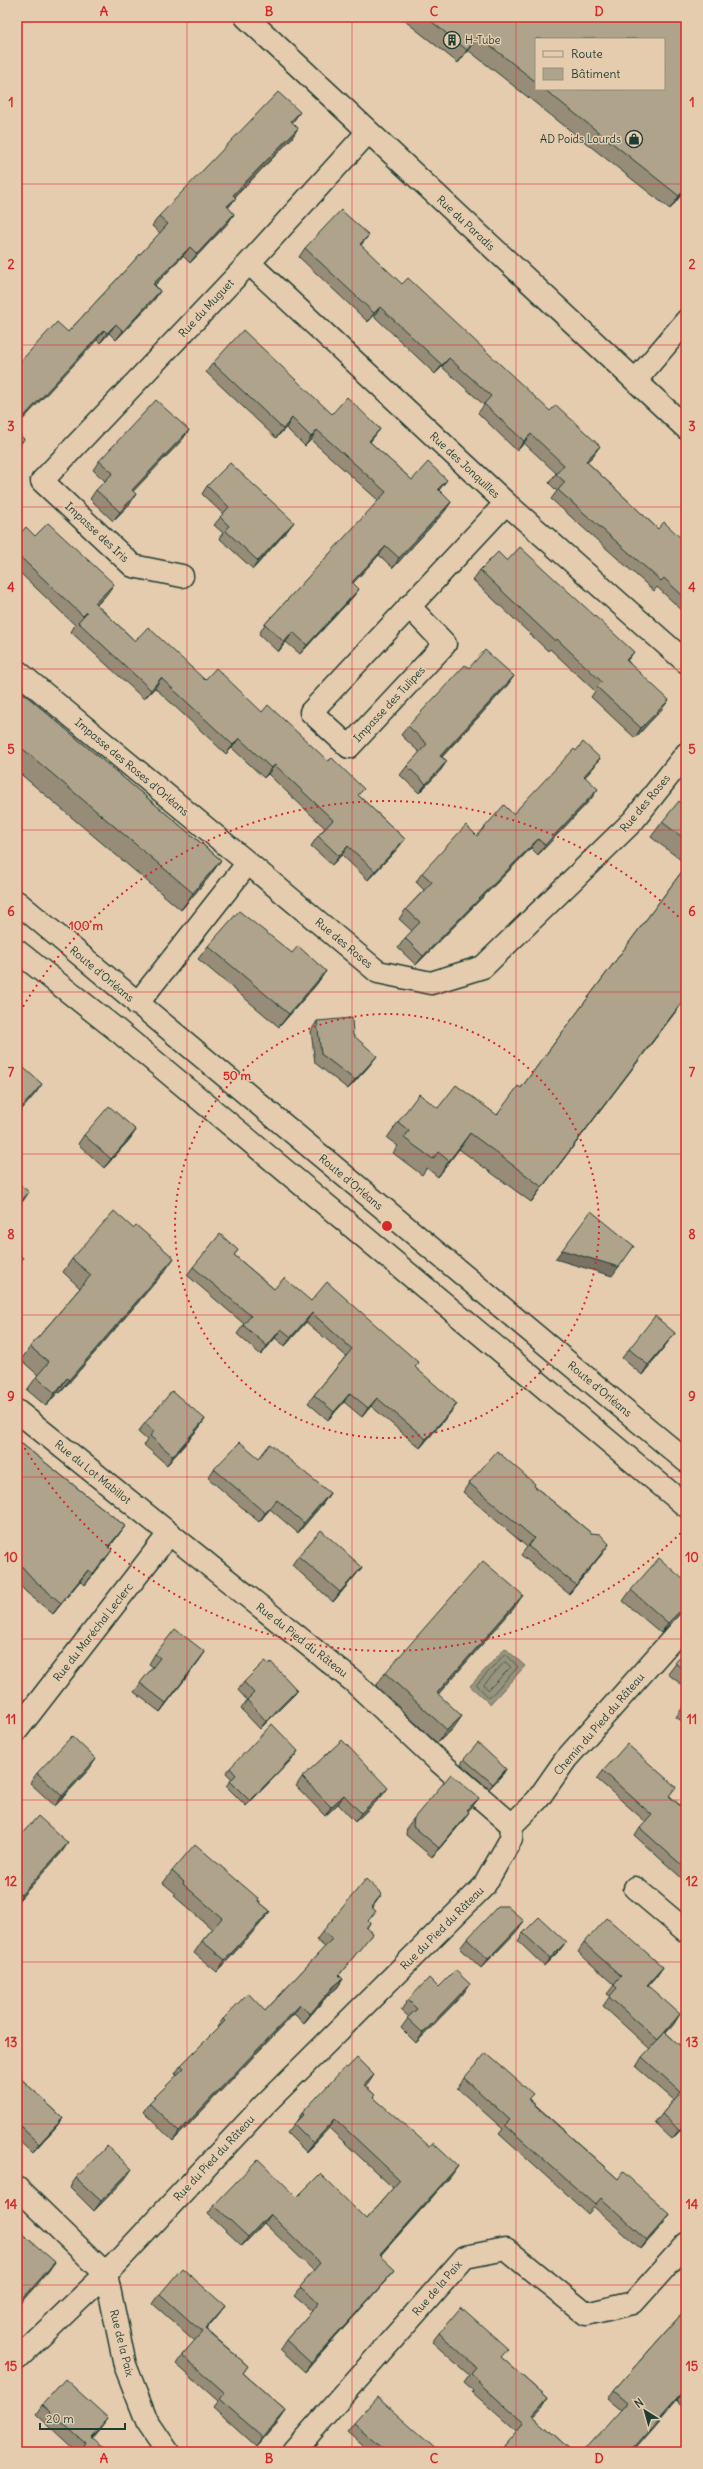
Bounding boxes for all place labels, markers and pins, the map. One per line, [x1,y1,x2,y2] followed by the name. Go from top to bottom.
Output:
[442,30,462,50] building icon: H-Tube
[465,33,501,47] place label: H-Tube
[624,129,644,149] shop icon: AD Poids Lourds
[540,132,621,146] place label: AD Poids Lourds
[380,1219,394,1233] centre of rings

